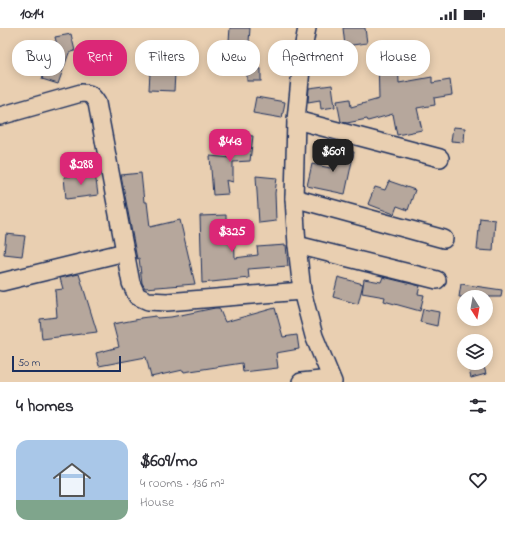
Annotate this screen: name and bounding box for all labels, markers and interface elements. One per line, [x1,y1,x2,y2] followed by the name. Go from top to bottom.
[20,3,43,25] text: 10:14
[12,40,65,76] chip: Buy
[73,40,127,76] chip: Rent
[135,40,199,76] chip: Filters
[207,40,260,76] chip: New
[268,40,358,76] chip: Apartment
[366,40,430,76] chip: House
[206,129,254,163] pin: $443
[218,132,242,151] text: $443
[309,139,357,173] pin: $609
[321,142,345,161] text: $609
[57,152,105,186] pin: $288
[69,155,93,174] text: $288
[208,219,256,253] pin: $325
[218,222,246,241] text: $325
[457,290,493,326] north arrow
[457,290,493,370] map controls
[457,334,493,370] button: layers
[12,354,121,373] scale bar
[18,355,40,371] text: 50 m
[16,394,74,419] text: 4 homes
[467,395,489,417] icon: filters
[140,449,198,474] text: $609/mo
[48,456,96,504] icon: home
[467,469,489,491] icon: heart
[140,474,225,493] text: 4 rooms · 136 m²
[140,493,174,512] text: House

